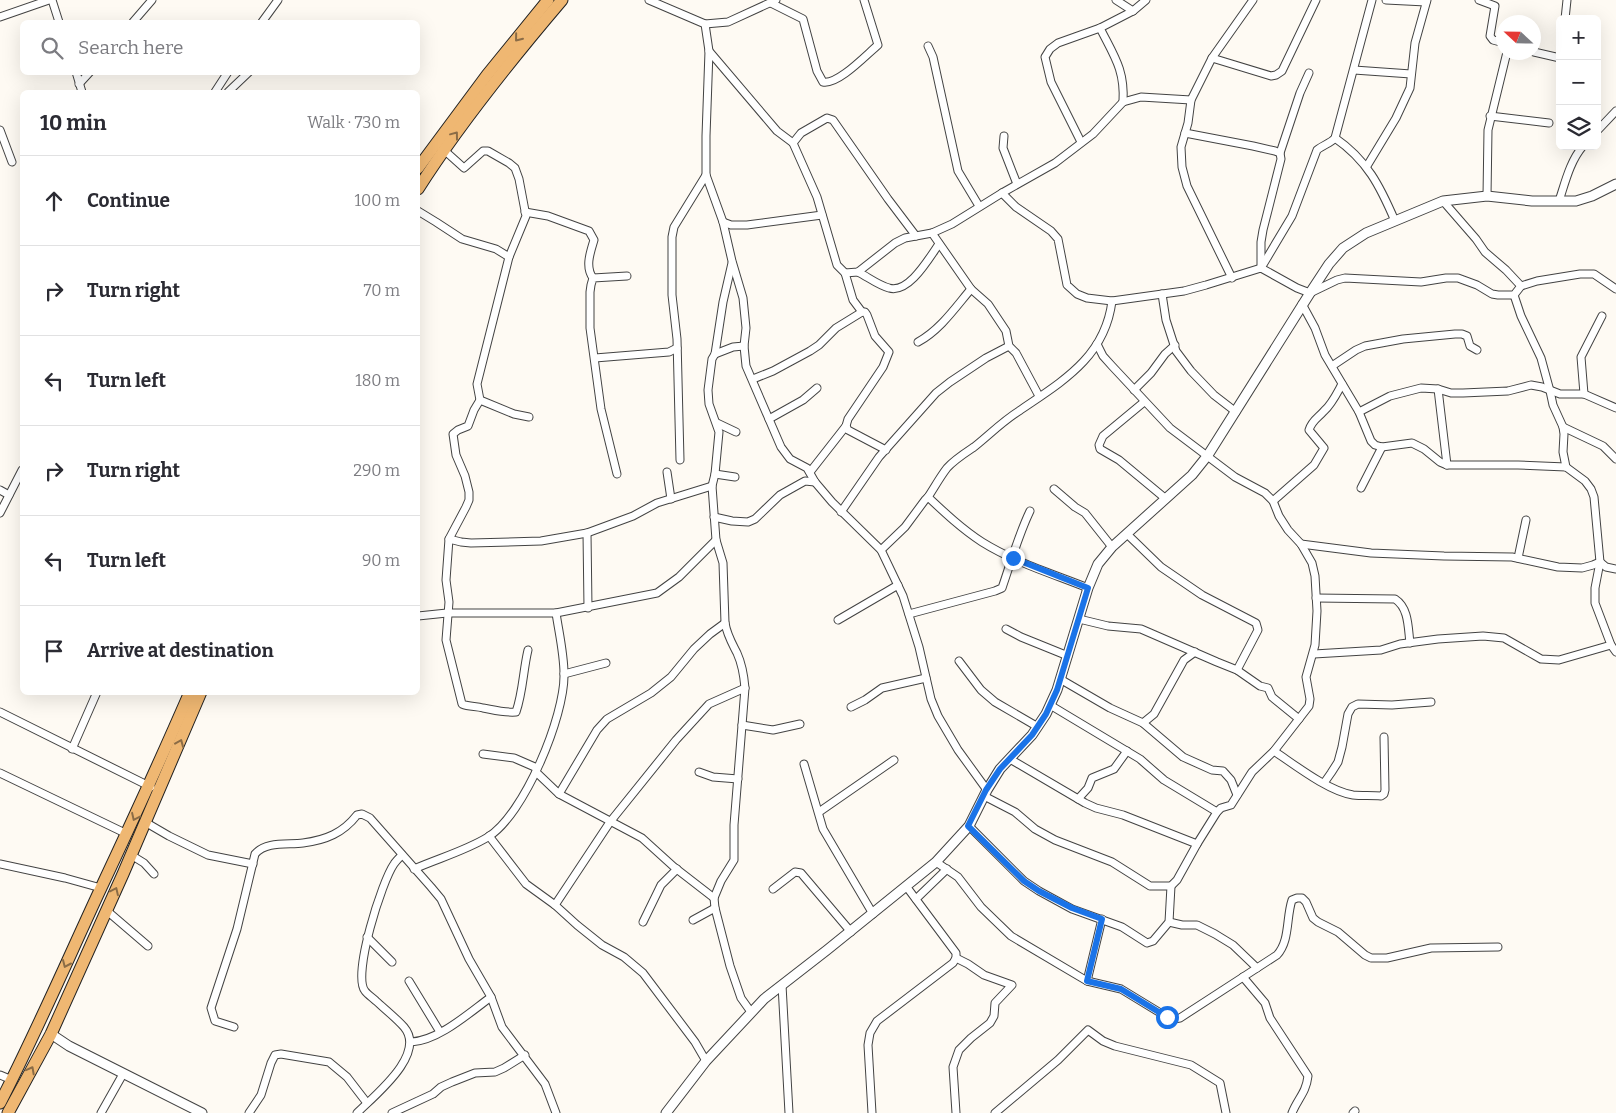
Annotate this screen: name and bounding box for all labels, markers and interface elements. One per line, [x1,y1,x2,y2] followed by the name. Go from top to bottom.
[1496,15,1541,60] north arrow
[1556,15,1601,150] map controls
[1556,15,1601,60] button: +
[20,20,420,75] search box
[515,32,523,41] one-way arrow
[38,34,66,62] icon: search
[78,36,183,59] text: Search here
[1556,60,1601,105] button: −
[1556,105,1601,150] button: layers
[40,110,106,136] text: 10 min
[307,113,400,132] text: Walk · 730 m
[449,131,458,141] one-way arrow
[40,187,68,215] icon: ahead
[87,189,170,212] text: Continue
[355,191,400,210] text: 100 m
[40,277,68,305] icon: right
[87,279,180,302] text: Turn right
[364,281,400,300] text: 70 m
[40,367,68,395] icon: left
[87,369,166,392] text: Turn left
[355,371,400,390] text: 180 m
[40,457,68,485] icon: right
[87,459,180,482] text: Turn right
[353,461,400,480] text: 290 m
[40,547,68,575] icon: left
[1002,547,1025,570] route end
[87,549,166,572] text: Turn left
[362,551,400,570] text: 90 m
[40,637,68,665] icon: arrive
[87,639,274,662] text: Arrive at destination
[175,739,185,747] one-way arrow
[131,812,141,821] one-way arrow
[109,887,119,896] one-way arrow
[62,959,73,968] one-way arrow
[1156,1006,1179,1029] route start
[25,1066,35,1075] one-way arrow

